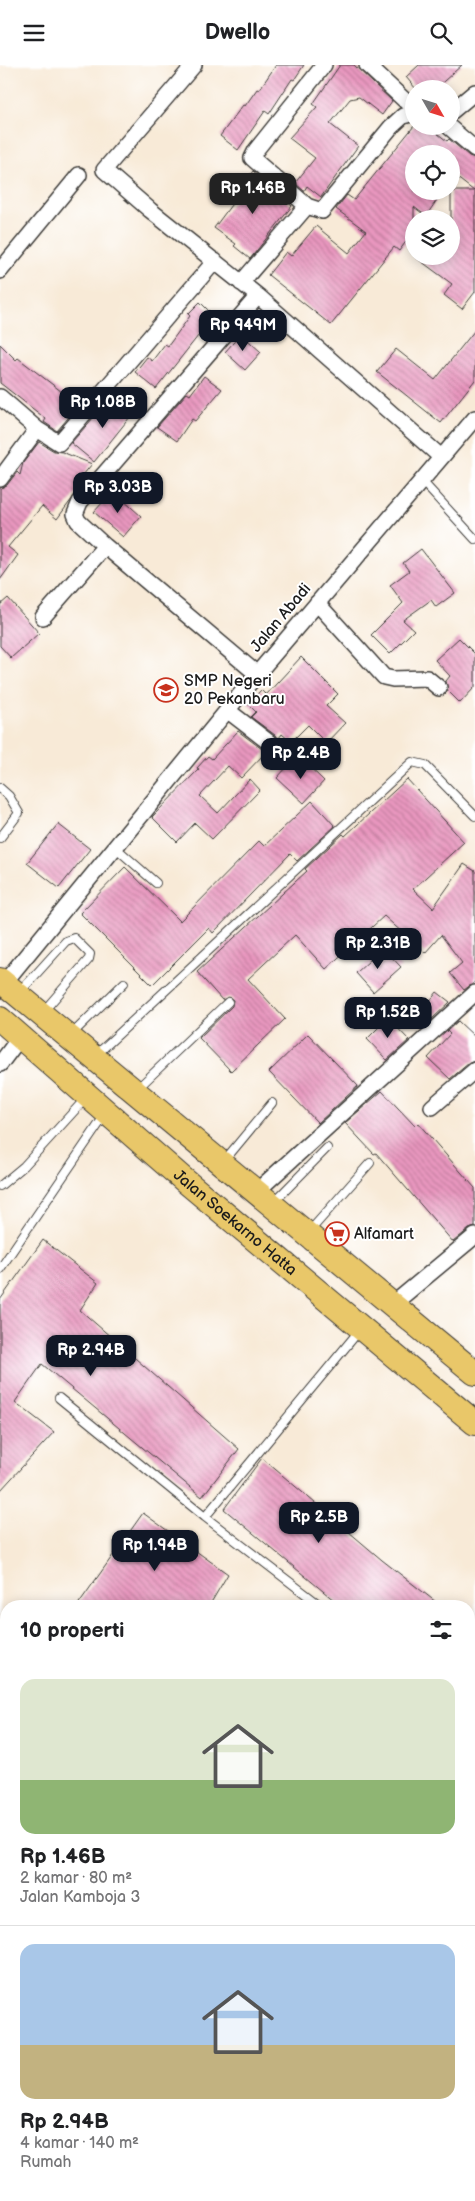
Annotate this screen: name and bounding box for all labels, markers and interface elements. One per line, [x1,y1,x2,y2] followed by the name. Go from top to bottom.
[20,19,48,47] icon: menu
[205,19,270,46] text: Dwello
[427,19,455,47] icon: search
[405,80,460,135] north arrow
[405,80,460,265] map controls
[405,145,460,200] button: locate
[201,173,305,215] pin: Rp 1.46B
[220,179,286,198] text: Rp 1.46B
[405,210,460,265] button: layers
[197,309,289,352] pin: Rp 949M
[210,316,276,335] text: Rp 949M
[51,387,155,429] pin: Rp 1.08B
[70,393,136,412] text: Rp 1.08B
[66,471,170,514] pin: Rp 3.03B
[84,478,152,497] text: Rp 3.03B
[247,580,315,656] street label: Jalan Abadi
[184,672,285,709] place label: SMP Negeri 20 Pekanbaru
[153,677,179,703] school or university icon: SMP Negeri 20 Pekanbaru
[255,737,347,780] pin: Rp 2.4B
[272,744,330,763] text: Rp 2.4B
[326,927,430,970] pin: Rp 2.31B
[346,934,410,953] text: Rp 2.31B
[336,997,440,1039] pin: Rp 1.52B
[356,1003,420,1022] text: Rp 1.52B
[170,1166,301,1280] street label: Jalan Soekarno Hatta
[324,1221,350,1247] supermarket icon: Alfamart
[354,1225,414,1244] place label: Alfamart
[39,1335,143,1377] pin: Rp 2.94B
[57,1341,125,1360] text: Rp 2.94B
[273,1501,365,1544] pin: Rp 2.5B
[290,1508,348,1527] text: Rp 2.5B
[103,1529,207,1572] pin: Rp 1.94B
[123,1536,187,1555] text: Rp 1.94B
[427,1616,455,1644] icon: filters
[20,1618,125,1643] text: 10 properti
[193,1711,283,1801] icon: home
[20,1844,105,1869] text: Rp 1.46B
[20,1869,132,1888] text: 2 kamar · 80 m²
[20,1888,140,1907] text: Jalan Kamboja 3
[193,1977,283,2067] icon: home
[20,2109,109,2134] text: Rp 2.94B
[20,2134,139,2153] text: 4 kamar · 140 m²
[20,2153,71,2172] text: Rumah

